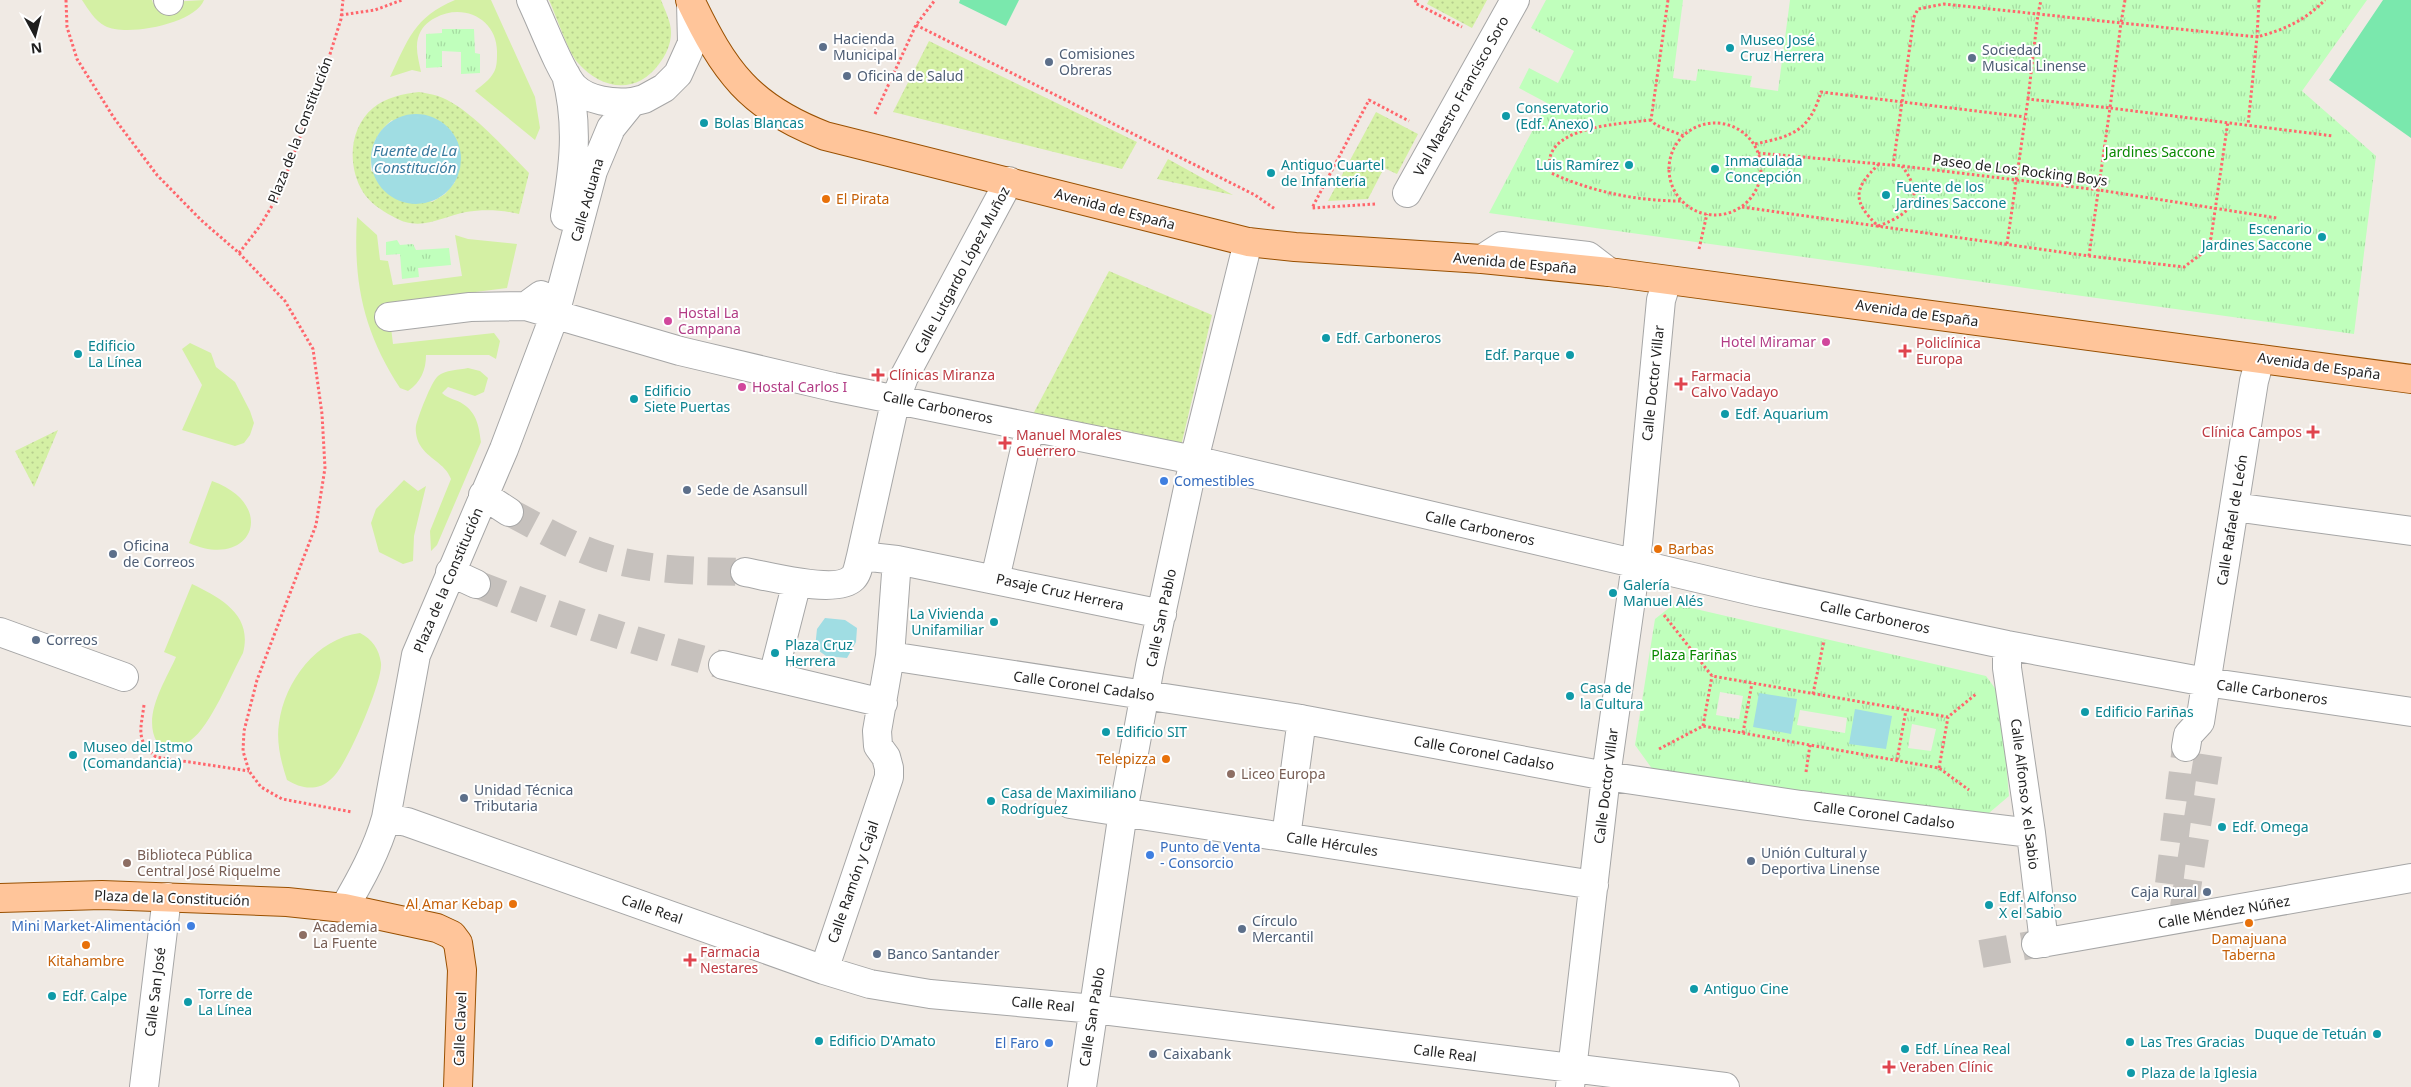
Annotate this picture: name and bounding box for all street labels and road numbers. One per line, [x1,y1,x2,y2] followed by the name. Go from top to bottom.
[1409,12,1513,179] street label: Vial Maestro Francisco Soro
[263,54,336,206] street label: Plaza de la Constitución
[1931,149,2109,190] street label: Paseo de Los Rocking Boys
[566,156,608,244] street label: Calle Aduana
[909,183,1014,357] street label: Calle Lutgardo López Muñoz
[1053,183,1177,234] street label: Avenida de España
[1452,248,1578,277] street label: Avenida de España
[1854,294,1980,331] street label: Avenida de España
[1637,324,1668,442] street label: Calle Doctor Villar
[2256,347,2382,384] street label: Avenida de España
[881,386,995,428] street label: Calle Carboneros
[2212,453,2251,587] street label: Calle Rafael de León
[408,504,487,655] street label: Plaza de la Constitución
[1423,506,1537,549] street label: Calle Carboneros
[1141,567,1180,669] street label: Calle San Pablo
[994,569,1126,614] street label: Pasaje Cruz Herrera
[1818,596,1932,638] street label: Calle Carboneros
[1012,666,1156,705] street label: Calle Coronel Cadalso
[2215,674,2329,709] street label: Calle Carboneros
[2007,717,2044,871] street label: Calle Alfonso X el Sabio
[1589,727,1622,845] street label: Calle Doctor Villar
[1412,731,1556,774] street label: Calle Coronel Cadalso
[1812,796,1956,833] street label: Calle Coronel Cadalso
[823,818,882,946] street label: Calle Ramón y Cajal
[1285,827,1380,860] street label: Calle Hércules
[94,885,250,910] street label: Plaza de la Constitución
[619,889,685,928] street label: Calle Real
[2156,890,2292,932] street label: Calle Méndez Núñez
[140,946,169,1038] street label: Calle San José
[1074,966,1109,1068] street label: Calle San Pablo
[449,991,470,1066] street label: Calle Clavel
[1011,991,1076,1016] street label: Calle Real
[1412,1039,1478,1066] street label: Calle Real

